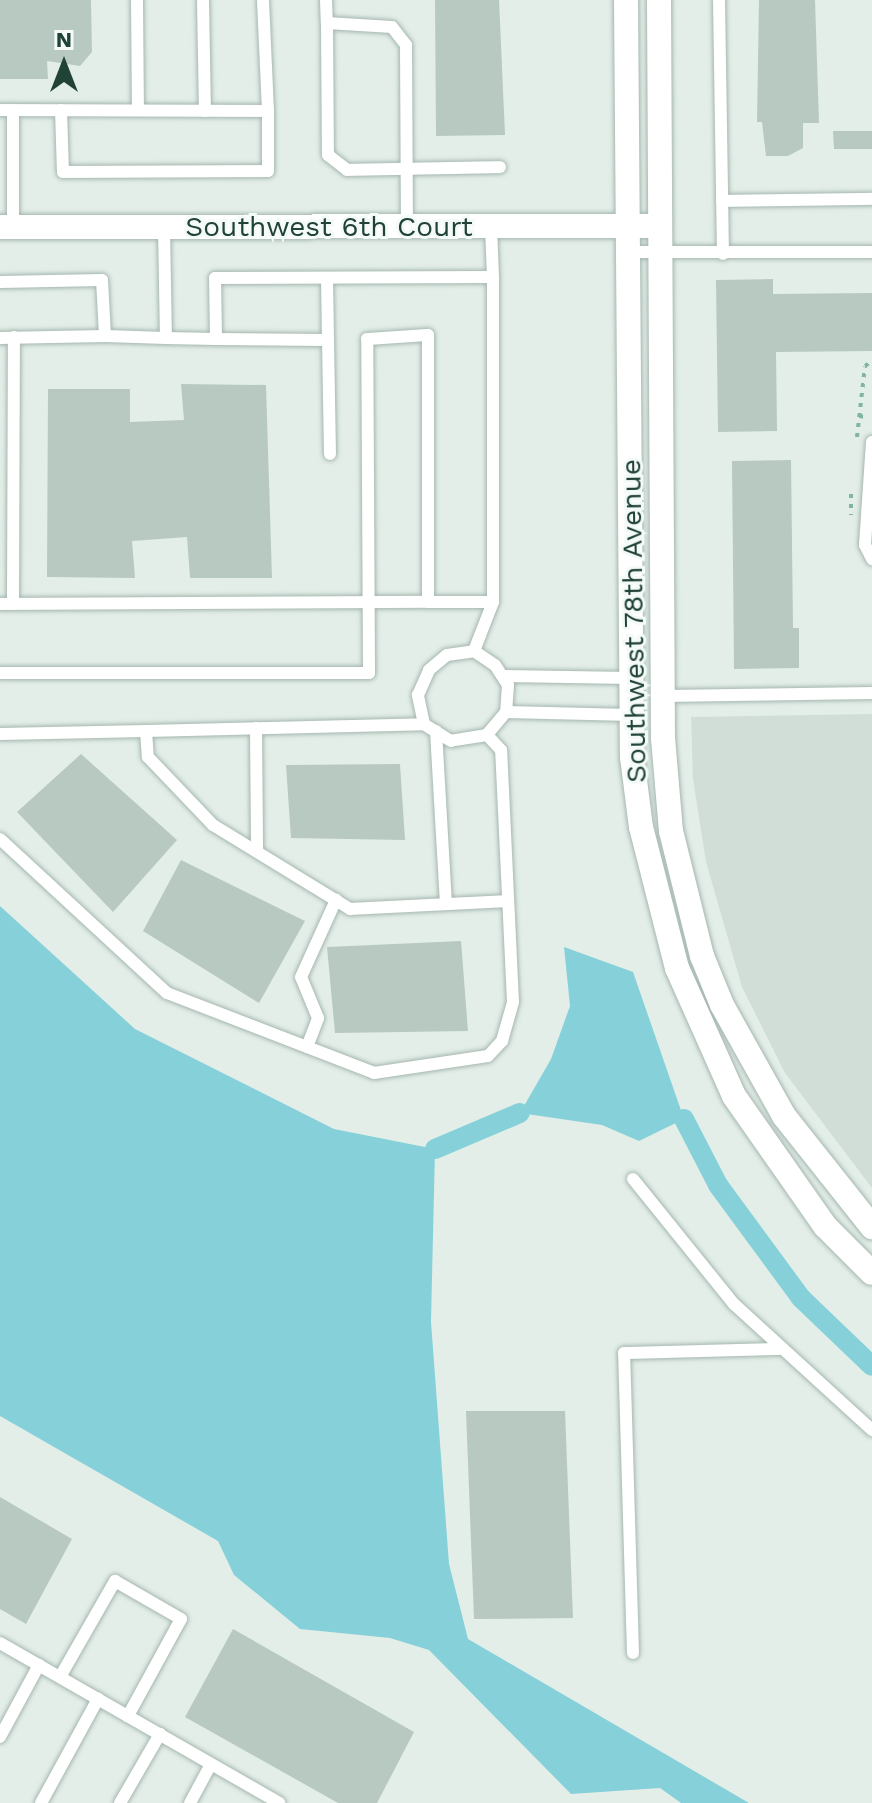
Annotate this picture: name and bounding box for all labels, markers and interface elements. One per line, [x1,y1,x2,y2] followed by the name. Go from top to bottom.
[24,24,104,104] north arrow
[56,27,72,52] text: N
[185,210,473,244] street label: Southwest 6th Court
[614,458,654,784] street label: Southwest 78th Avenue

